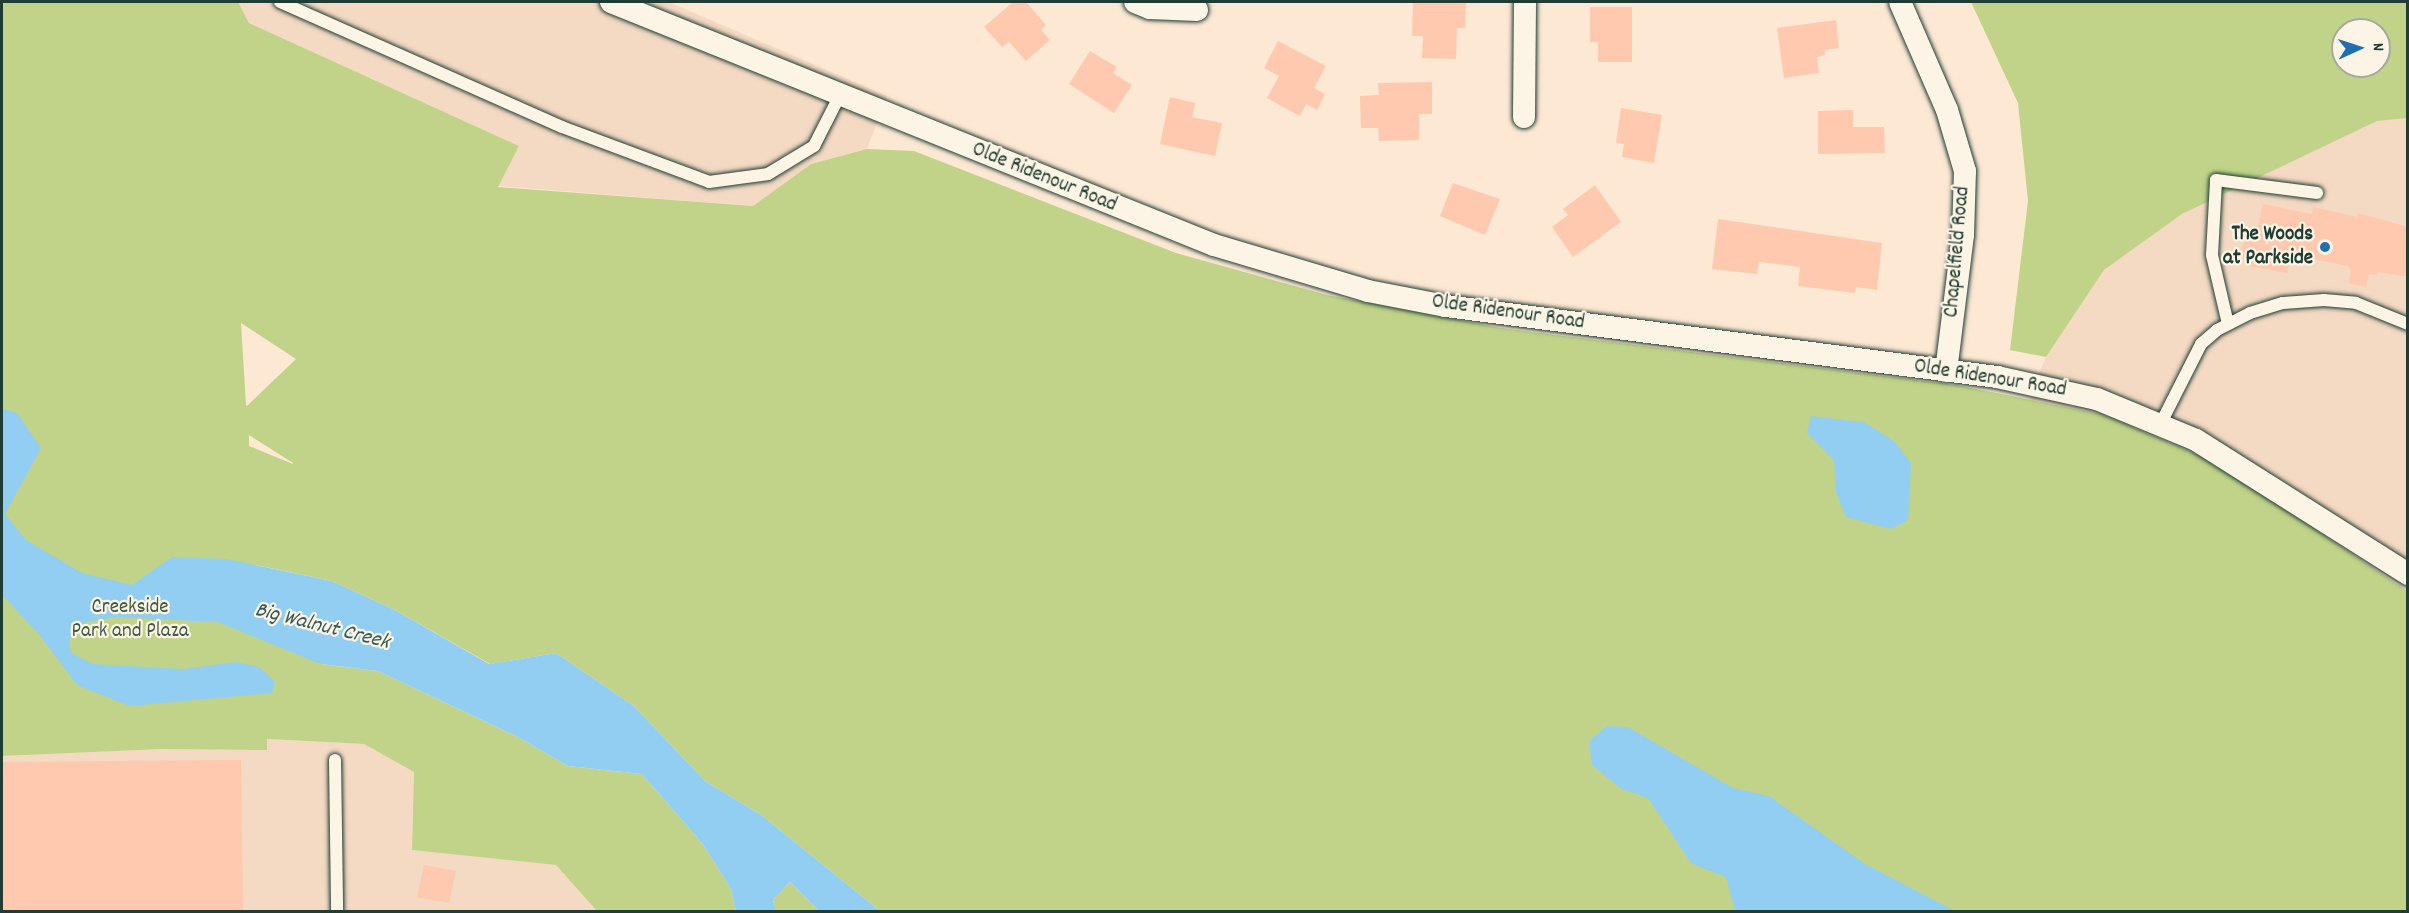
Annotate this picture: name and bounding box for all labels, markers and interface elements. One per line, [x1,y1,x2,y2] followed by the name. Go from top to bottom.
[2331,18,2391,78] north arrow
[2366,43,2389,52] text: N
[968,137,1120,219] street label: Olde Ridenour Road
[1940,185,1976,319] street label: Chapelfield Road
[2223,222,2313,272] place label: The Woods at Parkside
[2318,240,2332,254] marker: The Woods at Parkside
[1430,290,1586,336] street label: Olde Ridenour Road
[1912,355,2068,403] street label: Olde Ridenour Road
[71,595,189,645] park label: Creekside Park and Plaza
[252,598,392,656] water label: Big Walnut Creek

